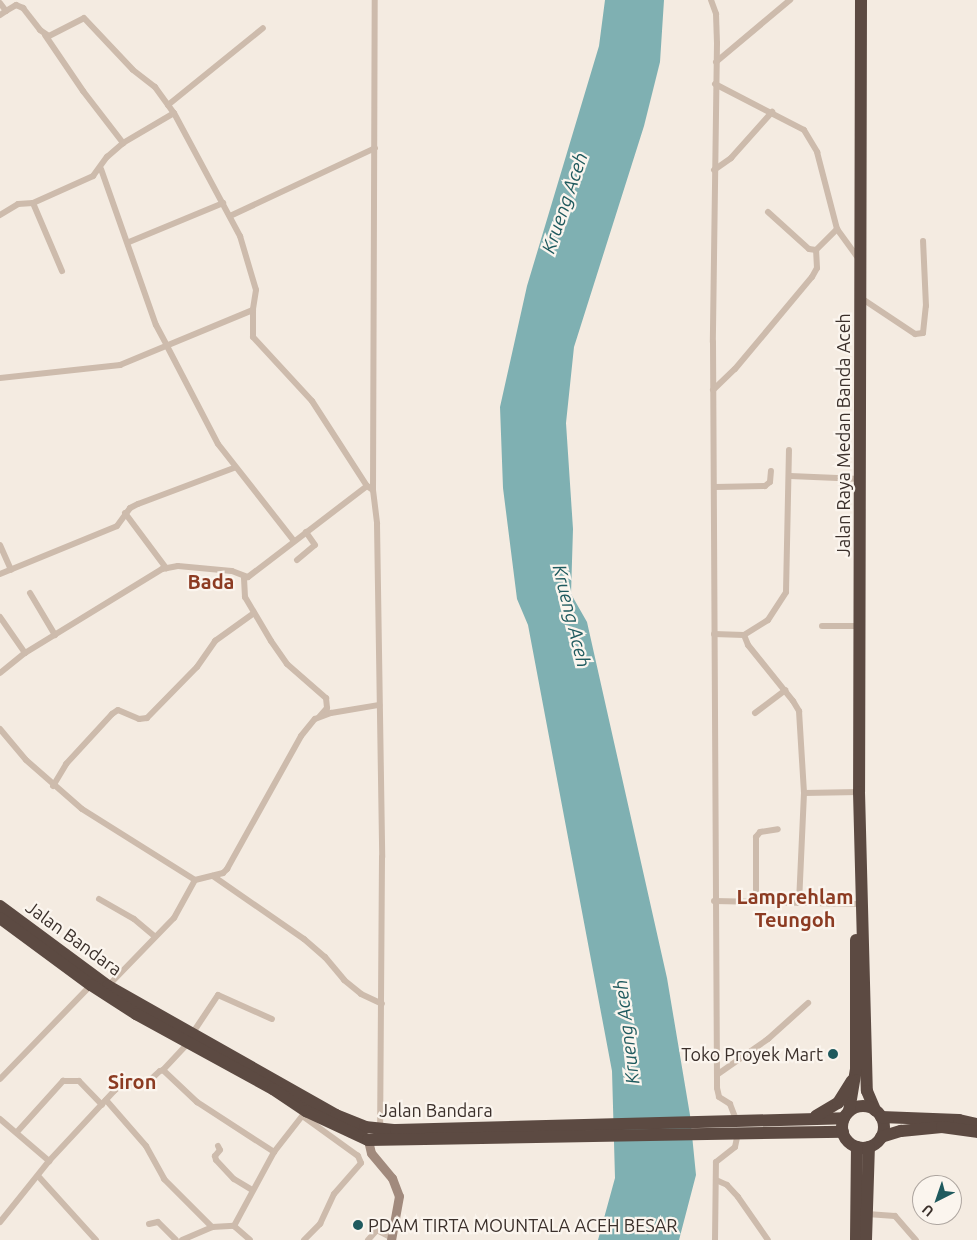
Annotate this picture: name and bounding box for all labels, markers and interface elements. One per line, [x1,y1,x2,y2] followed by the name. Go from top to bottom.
[537,150,593,256] water label: Krueng Aceh
[832,313,854,557] street label: Jalan Raya Medan Banda Aceh
[547,562,595,670] water label: Krueng Aceh
[188,569,234,593] district label: Bada
[737,884,853,931] district label: Lamprehlam Teungoh
[22,896,126,980] street label: Jalan Bandara
[609,978,645,1086] water label: Krueng Aceh
[681,1043,823,1065] place label: Toko Proyek Mart
[827,1048,839,1060] marker: Toko Proyek Mart
[108,1069,156,1093] district label: Siron
[379,1099,493,1121] street label: Jalan Bandara
[912,1175,962,1225] north arrow
[919,1201,937,1220] text: U
[368,1214,678,1236] place label: PDAM TIRTA MOUNTALA ACEH BESAR
[352,1219,364,1231] marker: PDAM TIRTA MOUNTALA ACEH BESAR

